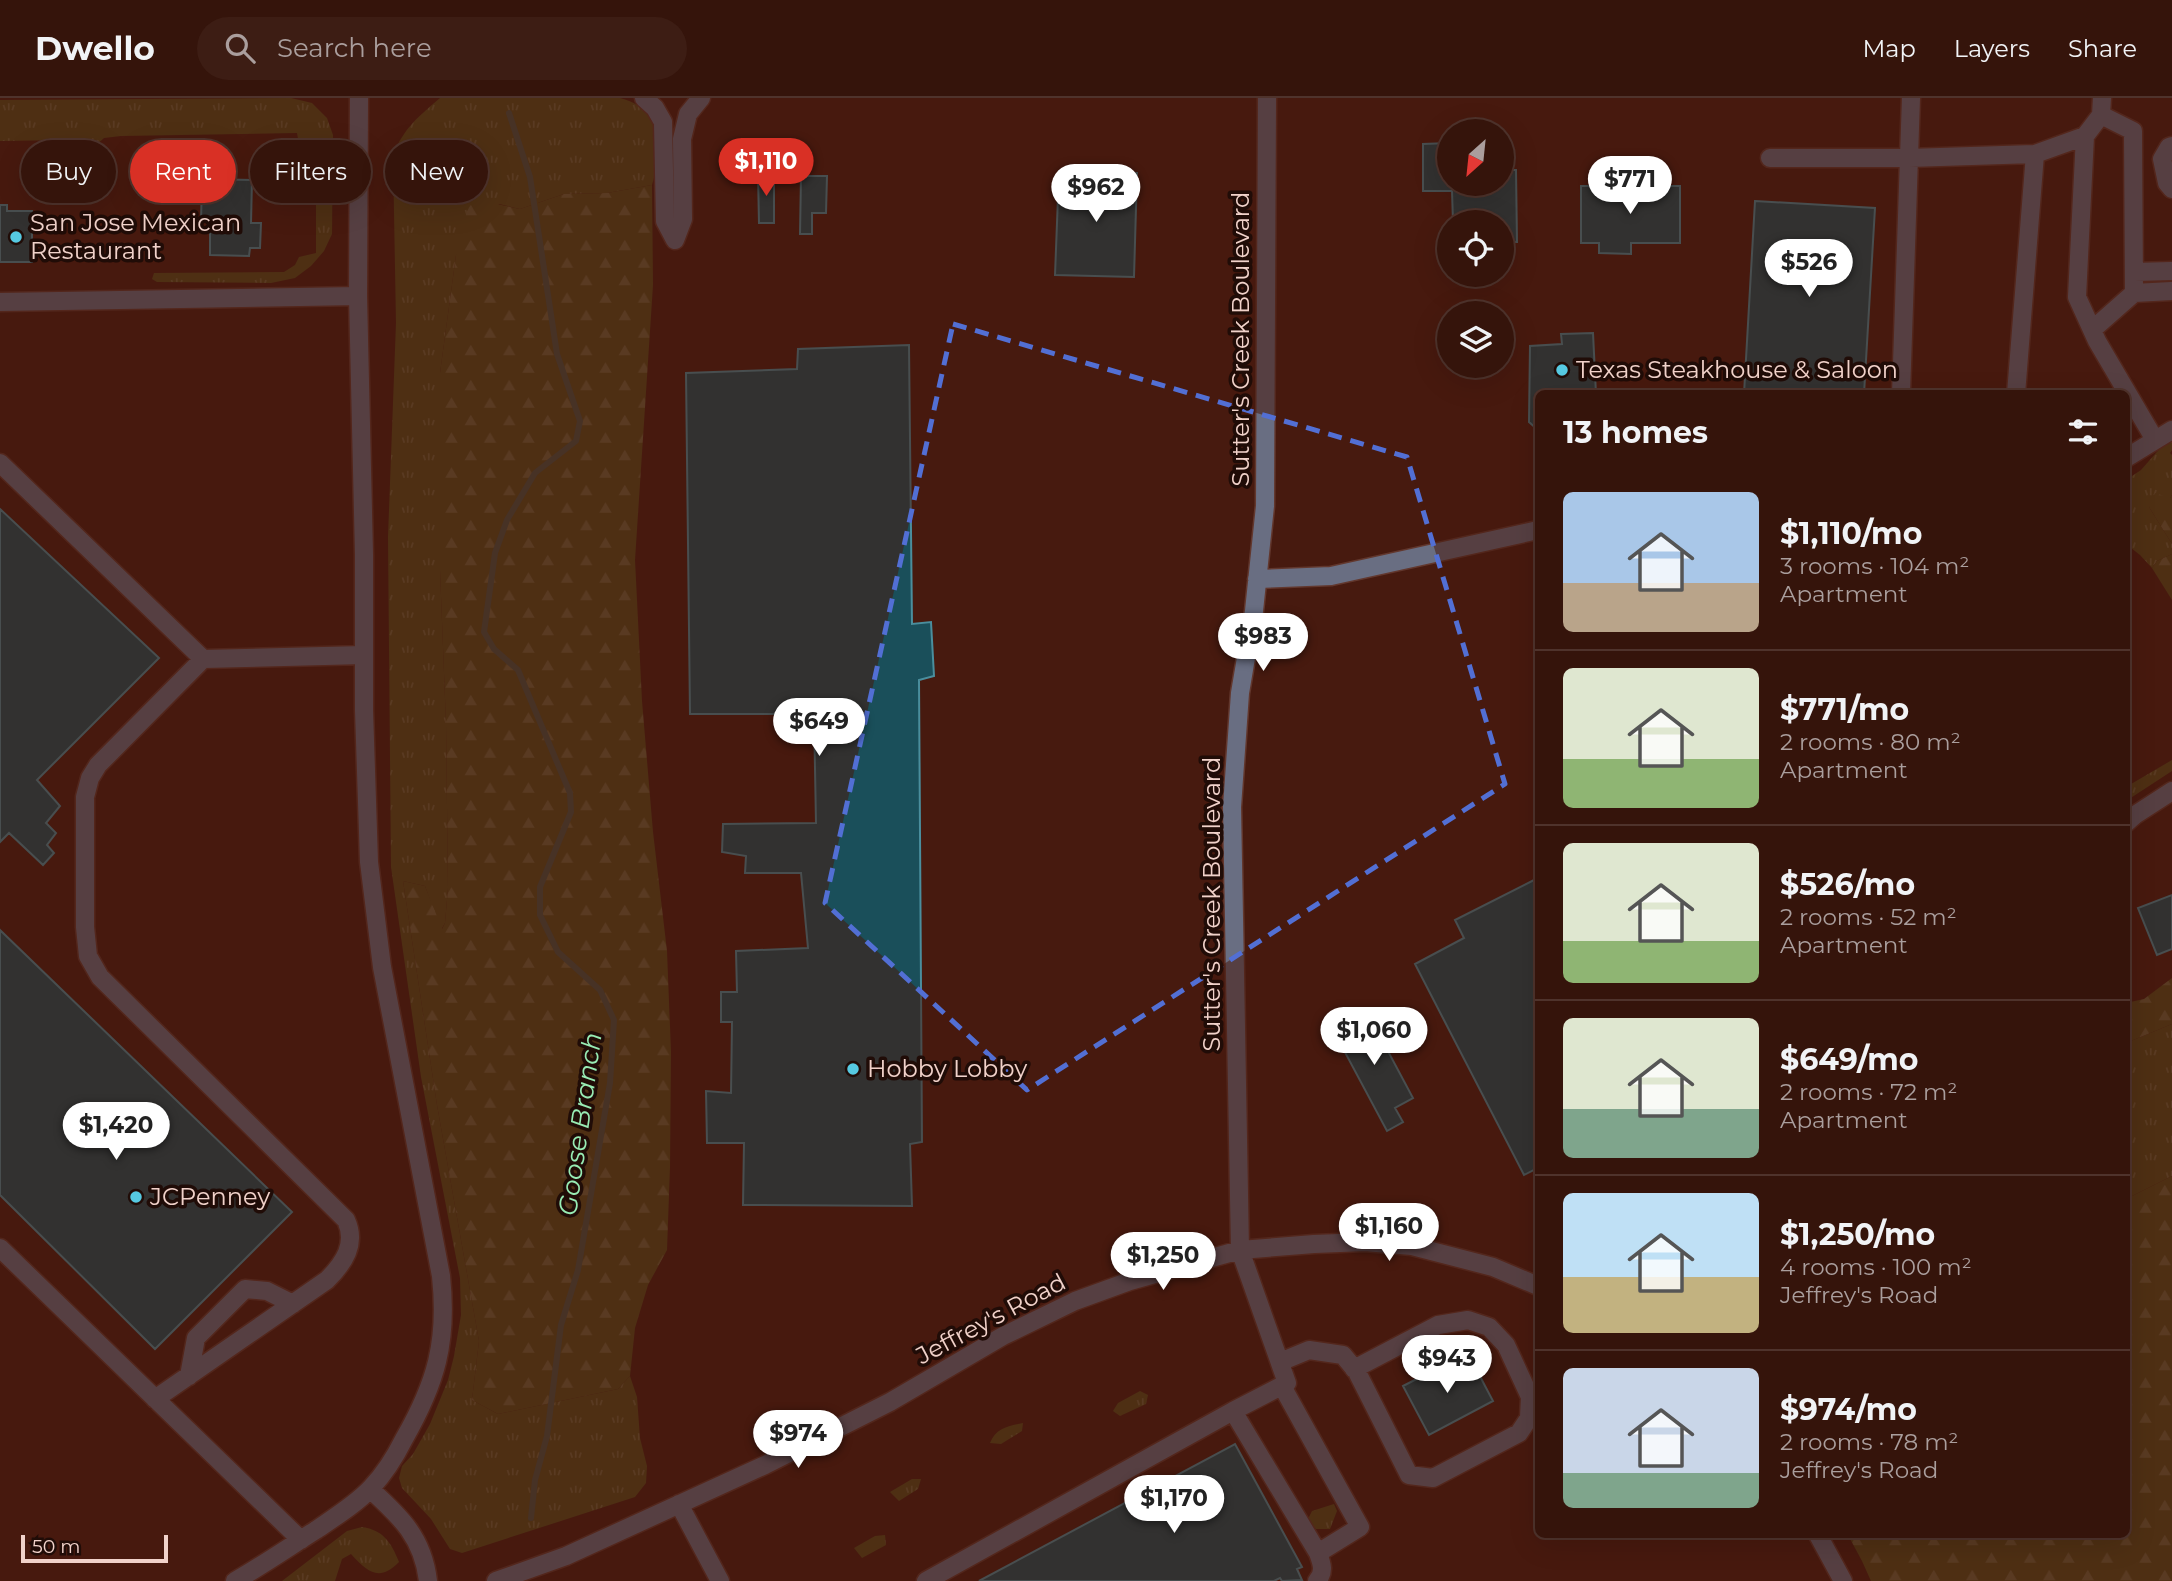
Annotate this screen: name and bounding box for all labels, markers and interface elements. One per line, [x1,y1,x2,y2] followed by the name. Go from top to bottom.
[197,17,687,80] search box
[35,28,155,68] text: Dwello
[221,29,259,67] icon: search
[277,32,432,64] text: Search here
[1862,34,1916,63] text: Map
[1954,34,2030,63] text: Layers
[2068,34,2137,63] text: Share
[1437,119,1514,196] north arrow
[1437,119,1514,378] map controls
[709,139,823,198] pin: $1,110
[21,140,116,203] chip: Buy
[130,140,236,203] chip: Rent
[250,140,371,203] chip: Filters
[385,140,488,203] chip: New
[735,147,797,175] text: $1,110
[1589,156,1671,216] pin: $771
[1055,164,1137,224] pin: $962
[1604,165,1656,193] text: $771
[1067,173,1125,201] text: $962
[1226,192,1255,486] street label: Sutter's Creek Boulevard
[30,208,241,265] place label: San Jose Mexican Restaurant
[1437,210,1514,287] button: locate
[8,229,24,245] marker: San Jose Mexican Restaurant
[1768,240,1850,299] pin: $526
[1781,248,1837,276] text: $526
[1437,301,1514,378] button: layers
[1576,355,1898,384] place label: Texas Steakhouse & Saloon
[1554,362,1570,378] marker: Texas Steakhouse & Saloon
[2064,413,2102,451] icon: filters
[1563,414,1708,451] text: 13 homes
[1780,515,1922,552] text: $1,110/mo
[1619,520,1703,604] icon: home
[1780,552,1969,580] text: 3 rooms · 104 m²
[1780,580,1908,608] text: Apartment
[1222,614,1304,673] pin: $983
[1234,622,1292,650] text: $983
[1780,691,1909,728] text: $771/mo
[1619,696,1703,780] icon: home
[778,698,860,758] pin: $649
[789,707,849,735] text: $649
[1780,728,1961,756] text: 2 rooms · 80 m²
[1780,756,1908,784] text: Apartment
[1197,757,1226,1051] street label: Sutter's Creek Boulevard
[1780,866,1915,903] text: $526/mo
[1619,871,1703,955] icon: home
[1780,903,1957,931] text: 2 rooms · 52 m²
[1780,931,1908,959] text: Apartment
[1317,1007,1431,1067] pin: $1,060
[1336,1016,1412,1044] text: $1,060
[551,1030,609,1218] water label: Goose Branch
[1780,1041,1918,1078] text: $649/mo
[1619,1046,1703,1130] icon: home
[867,1054,1027,1083] place label: Hobby Lobby
[845,1061,861,1077] marker: Hobby Lobby
[1780,1078,1957,1106] text: 2 rooms · 72 m²
[59,1102,173,1162] pin: $1,420
[1780,1106,1908,1134] text: Apartment
[79,1111,153,1139] text: $1,420
[149,1182,270,1211] place label: JCPenney
[128,1189,144,1205] marker: JCPenney
[1332,1204,1446,1263] pin: $1,160
[1355,1212,1423,1240] text: $1,160
[1780,1216,1935,1253] text: $1,250/mo
[1619,1221,1703,1305] icon: home
[1106,1232,1220,1292] pin: $1,250
[1127,1241,1199,1269] text: $1,250
[1780,1253,1972,1281] text: 4 rooms · 100 m²
[910,1267,1070,1371] street label: Jeffrey's Road
[1780,1281,1938,1309] text: Jeffrey's Road
[1406,1336,1488,1395] pin: $943
[1418,1344,1476,1372] text: $943
[1780,1391,1917,1428] text: $974/mo
[1619,1396,1703,1480] icon: home
[757,1410,839,1470] pin: $974
[769,1419,827,1447] text: $974
[1780,1428,1958,1456] text: 2 rooms · 78 m²
[1780,1456,1938,1484] text: Jeffrey's Road
[1117,1476,1231,1535] pin: $1,170
[1140,1484,1208,1512] text: $1,170
[21,1532,168,1564] scale bar
[32,1535,80,1558] text: 50 m

